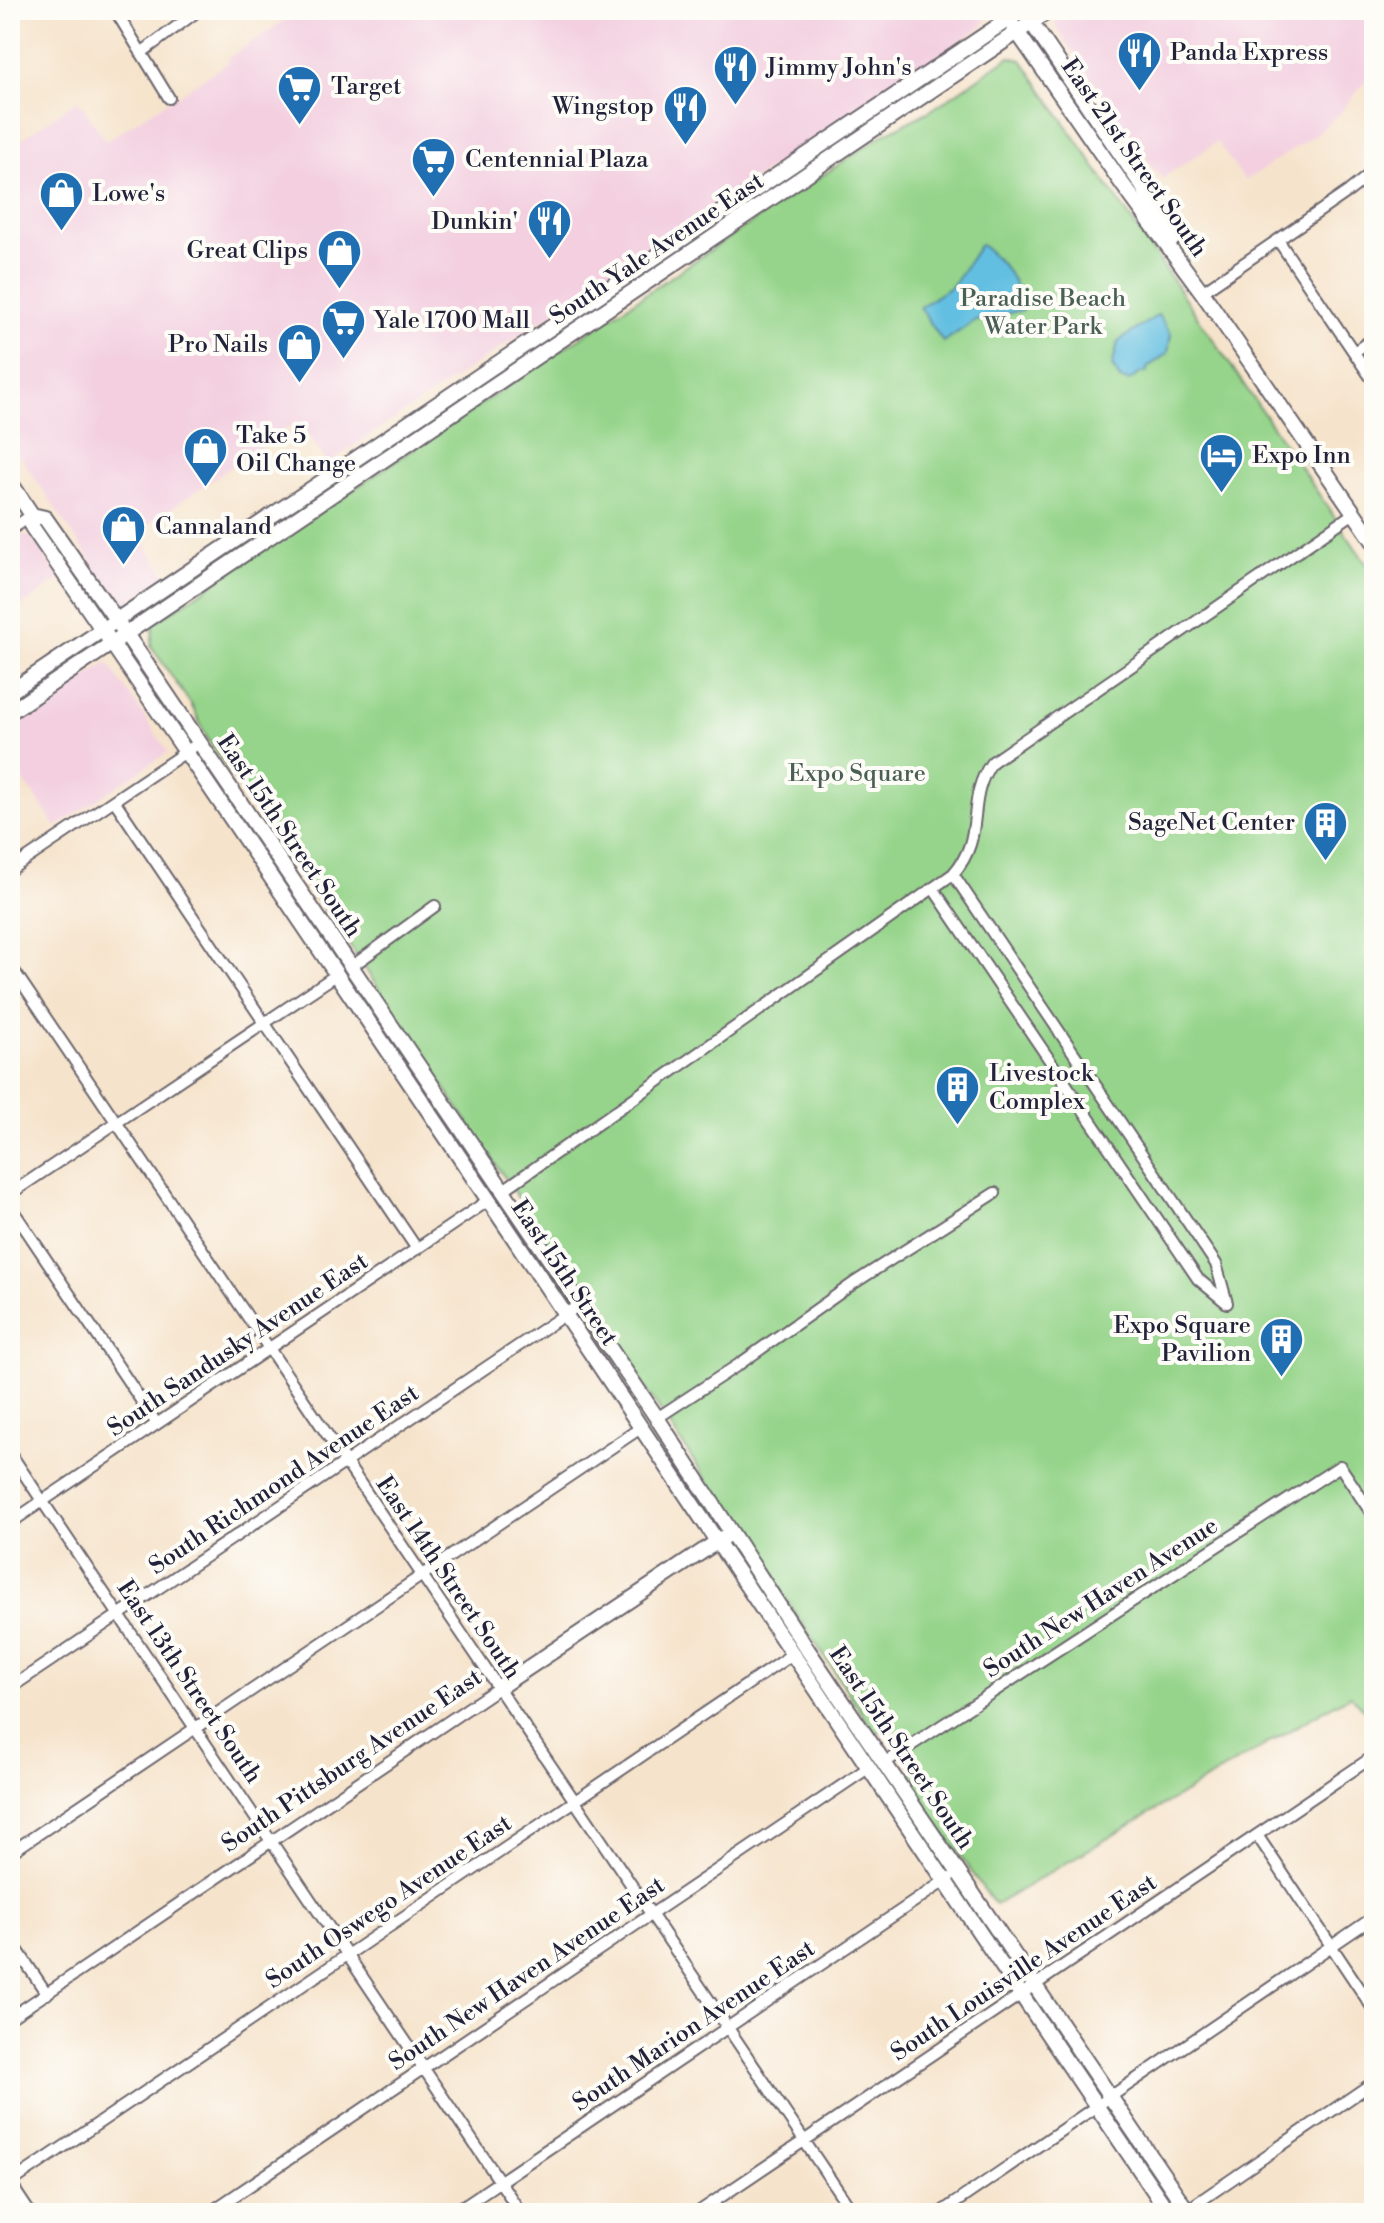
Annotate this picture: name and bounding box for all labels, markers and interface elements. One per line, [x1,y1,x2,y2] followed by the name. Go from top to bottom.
[1115,29,1163,92] restaurant icon: Panda Express
[1170,38,1328,68] place label: Panda Express
[711,44,759,107] restaurant icon: Jimmy John's
[765,53,912,83] place label: Jimmy John's
[1054,53,1214,263] street label: East 21st Street South
[276,63,324,126] supermarket icon: Target
[331,72,402,102] place label: Target
[661,83,709,146] restaurant icon: Wingstop
[551,92,654,122] place label: Wingstop
[410,136,458,199] supermarket icon: Centennial Plaza
[465,145,649,175] place label: Centennial Plaza
[544,166,770,332] street label: South Yale Avenue East
[37,170,85,233] shop icon: Lowe's
[92,179,165,209] place label: Lowe's
[525,198,573,261] restaurant icon: Dunkin'
[431,207,518,237] place label: Dunkin'
[315,227,363,290] shop icon: Great Clips
[187,236,308,266] place label: Great Clips
[960,284,1126,342] park label: Paradise Beach Water Park
[319,297,367,360] supermarket icon: Yale 1700 Mall
[372,306,530,336] place label: Yale 1700 Mall
[275,321,323,384] shop icon: Pro Nails
[168,330,268,360] place label: Pro Nails
[236,421,356,479] place label: Take 5 Oil Change
[181,426,229,489] shop icon: Take 5 Oil Change
[1197,432,1245,495] hotel icon: Expo Inn
[1252,441,1351,471] place label: Expo Inn
[100,503,148,566] shop icon: Cannaland
[155,512,272,542] place label: Cannaland
[210,729,368,943] street label: East 15th Street South
[788,759,926,789] park label: Expo Square
[1302,799,1350,862] building icon: SageNet Center
[1128,808,1295,838] place label: SageNet Center
[989,1059,1095,1117] place label: Livestock Complex
[934,1064,982,1127] building icon: Livestock Complex
[504,1194,624,1352] street label: East 15th Street
[102,1246,374,1444] street label: South Sandusky Avenue East
[1113,1311,1251,1369] place label: Expo Square Pavilion
[1258,1316,1306,1379] building icon: Expo Square Pavilion
[143,1378,425,1582] street label: South Richmond Avenue East
[369,1471,527,1685] street label: East 14th Street South
[978,1511,1224,1685] street label: South New Haven Avenue
[110,1575,268,1789] street label: East 13th Street South
[822,1641,980,1855] street label: East 15th Street South
[216,1662,488,1859] street label: South Pittsburg Avenue East
[260,1808,518,1996] street label: South Oswego Avenue East
[885,1867,1163,2068] street label: South Louisville Avenue East
[383,1870,671,2078] street label: South New Haven Avenue East
[567,1933,821,2118] street label: South Marion Avenue East

